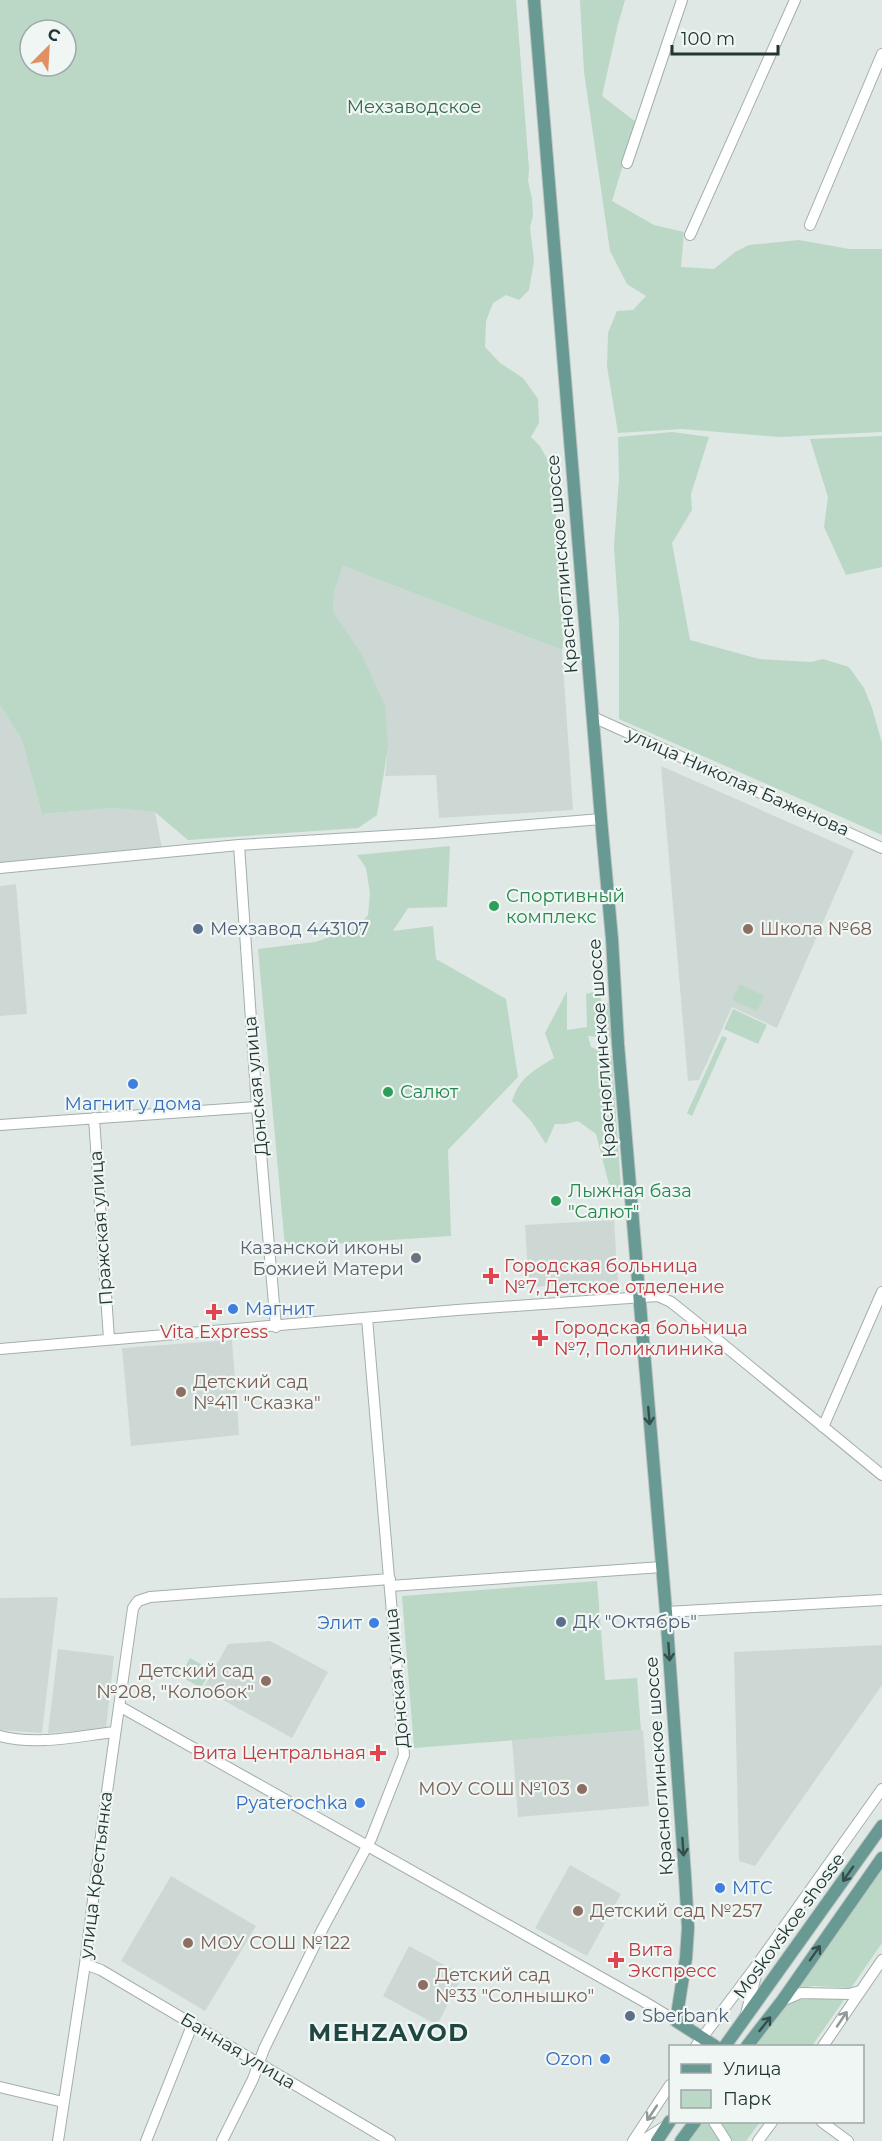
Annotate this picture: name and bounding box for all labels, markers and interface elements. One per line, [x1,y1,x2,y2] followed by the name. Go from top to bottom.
[18,18,78,78] north arrow
[672,18,778,56] scale bar
[45,24,63,46] text: С
[681,28,735,50] text: 100 m
[347,96,481,118] park label: Мехзаводское
[541,454,583,674] street label: Красноглинское шоссе
[622,722,853,841] street label: улица Николая Баженова
[506,885,625,928] place label: Спортивный комплекс
[487,899,501,913] marker: Спортивный комплекс
[210,918,369,940] place label: Мехзавод 443107
[760,918,872,940] place label: Школа №68
[191,922,205,936] marker: Мехзавод 443107
[741,922,755,936] marker: Школа №68
[583,938,621,1158] street label: Красноглинское шоссе
[239,1015,273,1157] street label: Донская улица
[126,1077,140,1091] marker: Магнит у дома
[400,1081,459,1103] place label: Салют
[381,1085,395,1099] marker: Салют
[65,1093,201,1115] place label: Магнит у дома
[85,1150,117,1306] street label: Пражская улица
[568,1180,692,1223] place label: Лыжная база "Салют"
[549,1194,563,1208] marker: Лыжная база "Салют"
[240,1237,404,1280] place label: Казанской иконы Божией Матери
[409,1251,423,1265] marker: Казанской иконы Божией Матери
[504,1255,725,1298] place label: Городская больница №7, Детское отделение
[482,1267,500,1285] marker: Городская больница №7, Детское отделение
[245,1298,315,1320] place label: Магнит
[226,1302,240,1316] marker: Магнит
[207,1305,221,1319] marker: Vita Express
[554,1317,748,1360] place label: Городская больница №7, Поликлиника
[160,1321,268,1343] place label: Vita Express
[531,1329,549,1347] marker: Городская больница №7, Поликлиника
[193,1371,321,1414] place label: Детский сад №411 "Сказка"
[174,1385,188,1399] marker: Детский сад №411 "Сказка"
[644,1406,655,1426] one-way arrow
[380,1607,414,1749] street label: Донская улица
[573,1611,697,1633] place label: ДК "Октябрь"
[317,1612,362,1634] place label: Элит
[554,1615,568,1629] marker: ДК "Октябрь"
[367,1616,381,1630] marker: Элит
[664,1642,675,1662] one-way arrow
[640,1656,678,1876] street label: Красноглинское шоссе
[96,1660,254,1703] place label: Детский сад №208, "Колобок"
[259,1674,273,1688] marker: Детский сад №208, "Колобок"
[192,1742,366,1764] place label: Вита Центральная
[371,1746,385,1760] marker: Вита Центральная
[418,1778,570,1800] place label: МОУ СОШ №103
[575,1782,589,1796] marker: МОУ СОШ №103
[75,1790,117,1961] street label: улица Крестьянка
[236,1792,348,1814] place label: Pyaterochka
[353,1796,367,1810] marker: Pyaterochka
[678,1836,689,1856] one-way arrow
[729,1849,849,2003] street label: Moskovskoe shosse
[842,1865,854,1881] one-way arrow
[732,1877,773,1899] place label: МТС
[713,1881,727,1895] marker: МТС
[590,1900,763,1922] place label: Детский сад №257
[571,1904,585,1918] marker: Детский сад №257
[200,1932,350,1954] place label: МОУ СОШ №122
[181,1936,195,1950] marker: МОУ СОШ №122
[628,1939,717,1982] place label: Вита Экспресс
[809,1945,821,1961] one-way arrow
[609,1953,623,1967] marker: Вита Экспресс
[435,1964,594,2007] place label: Детский сад №33 "Солнышко"
[416,1978,430,1992] marker: Детский сад №33 "Солнышко"
[642,2005,729,2027] place label: Sberbank
[177,2008,299,2094] street label: Банная улица
[623,2009,637,2023] marker: Sberbank
[836,2011,848,2027] one-way arrow
[758,2016,771,2032] one-way arrow
[308,2018,470,2047] district label: MEHZAVOD
[669,2045,864,2123] legend
[545,2048,593,2070] place label: Ozon
[598,2052,612,2066] marker: Ozon
[723,2058,781,2080] text: Улица
[723,2088,772,2110] text: Парк
[646,2104,658,2121] one-way arrow

